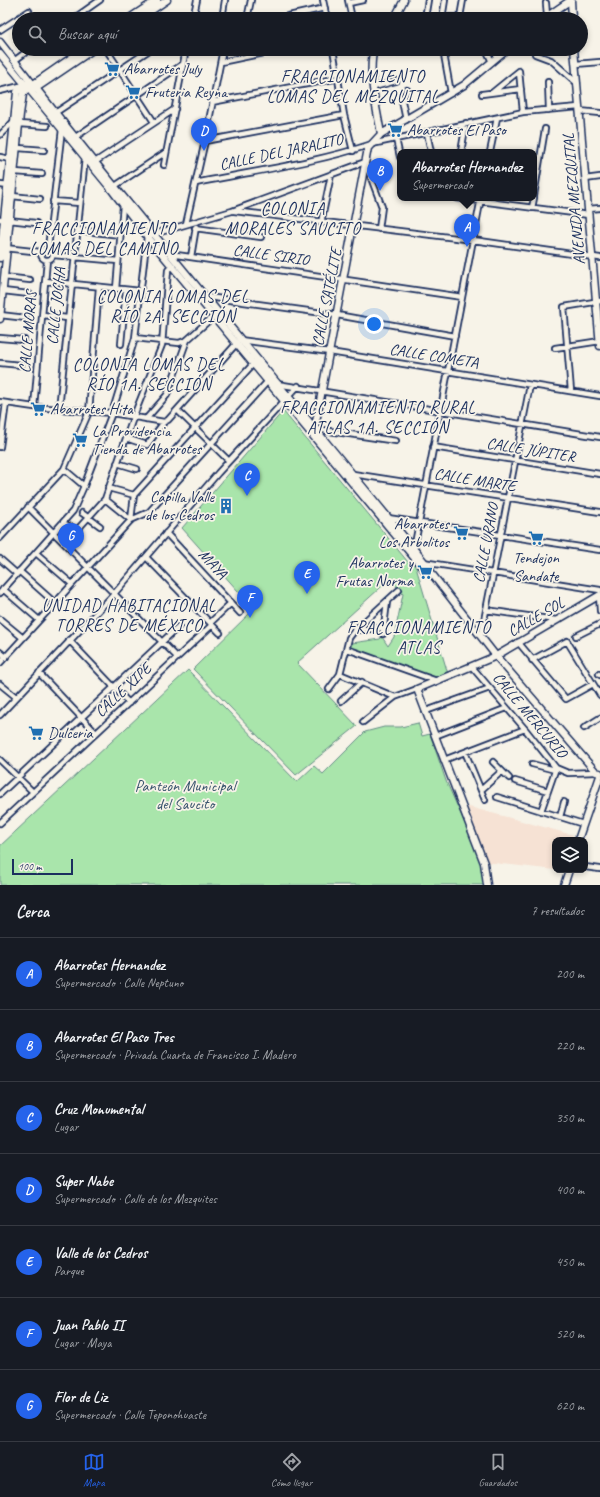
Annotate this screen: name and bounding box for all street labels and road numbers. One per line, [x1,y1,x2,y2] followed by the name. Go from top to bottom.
[218,129,346,175] street label: CALLE DEL JARALITO
[558,132,590,266] street label: AVENIDA MEZQUITAL
[232,240,312,271] street label: CALLE SIRIO
[308,244,347,348] street label: CALLE SATÉLITE
[42,266,70,345] street label: CALLE JOCHA
[14,288,42,374] street label: CALLE MORAS
[388,339,481,373] street label: CALLE COMETA
[485,433,578,467] street label: CALLE JÚPITER
[433,464,520,497] street label: CALLE MARTE
[469,500,504,584] street label: CALLE URANO
[194,545,232,584] street label: MAYA
[504,593,568,641] street label: CALLE SOL
[90,657,157,721] street label: CALLE XIPE
[488,668,573,764] street label: CALLE MERCURIO

